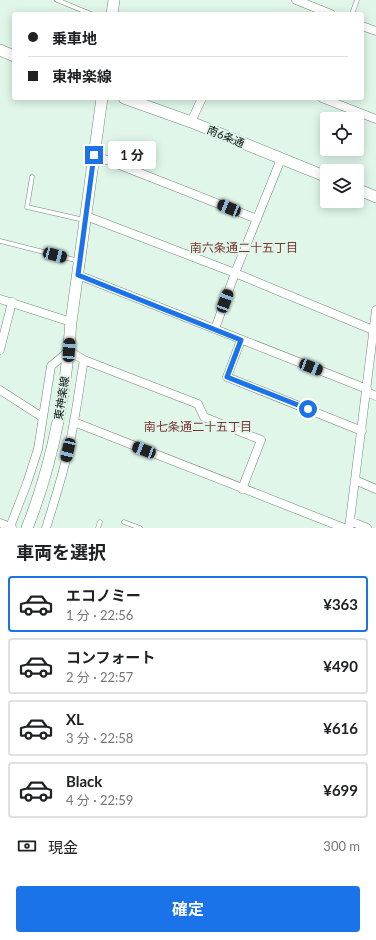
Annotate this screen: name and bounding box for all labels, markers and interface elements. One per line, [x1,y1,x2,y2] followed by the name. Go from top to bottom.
[52,29,97,47] text: 乗車地
[52,67,112,85] text: 東神楽線
[320,112,364,208] map controls
[320,112,364,156] button: locate
[205,123,247,149] street label: 南6条通
[108,141,156,169] callout: 1 分
[85,146,103,164] route end
[120,147,144,163] text: 1 分
[320,164,364,208] button: layers
[216,198,242,218] car
[190,240,298,255] district label: 南六条通二十五丁目
[42,246,68,264] car
[215,288,235,314] car
[62,338,76,362] car
[298,357,324,377] car
[51,375,71,421] street label: 東神楽線
[299,400,317,418] route start
[144,419,252,434] district label: 南七条通二十五丁目
[59,437,77,463] car
[131,440,157,460] car
[16,541,106,563] text: 車両を選択
[18,586,54,622] icon: car
[66,586,141,604] text: エコノミー
[323,595,358,613] text: ¥363
[66,607,133,623] text: 1 分 · 22:56
[18,648,54,684] icon: car
[66,648,156,666] text: コンフォート
[323,657,358,675] text: ¥490
[66,669,133,685] text: 2 分 · 22:57
[18,710,54,746] icon: car
[66,710,84,728] text: XL
[323,719,358,737] text: ¥616
[66,730,133,746] text: 3 分 · 22:58
[18,772,54,808] icon: car
[66,772,102,790] text: Black
[323,781,358,799] text: ¥699
[66,792,133,808] text: 4 分 · 22:59
[16,835,38,857] icon: cash
[48,838,78,856] text: 現金
[323,838,360,854] text: 300 m
[16,886,360,932] button: 確定

